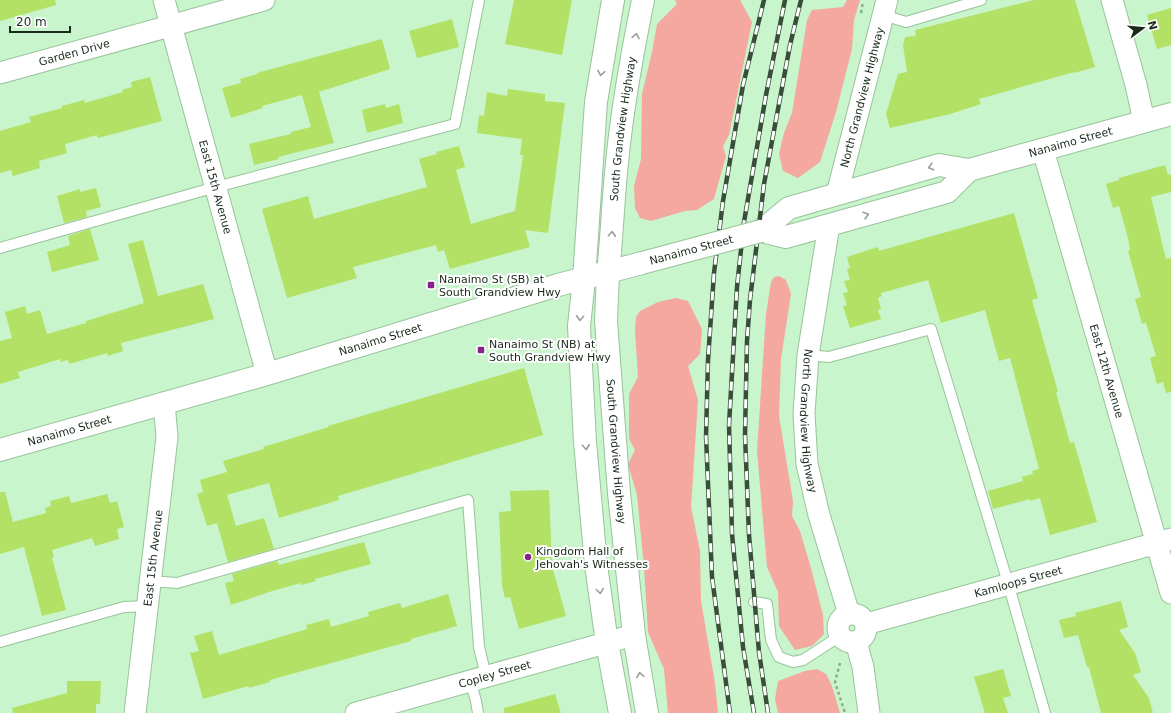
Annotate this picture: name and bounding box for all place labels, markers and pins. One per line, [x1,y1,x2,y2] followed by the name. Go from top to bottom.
[439,273,561,299] place label: Nanaimo St (SB) at South Grandview Hwy
[426,280,436,290] marker: Nanaimo St (SB) at South Grandview Hwy
[489,338,611,364] place label: Nanaimo St (NB) at South Grandview Hwy
[476,345,486,355] marker: Nanaimo St (NB) at South Grandview Hwy
[535,545,648,571] place label: Kingdom Hall of Jehovah's Witnesses
[523,552,533,562] marker: Kingdom Hall of Jehovah's Witnesses

